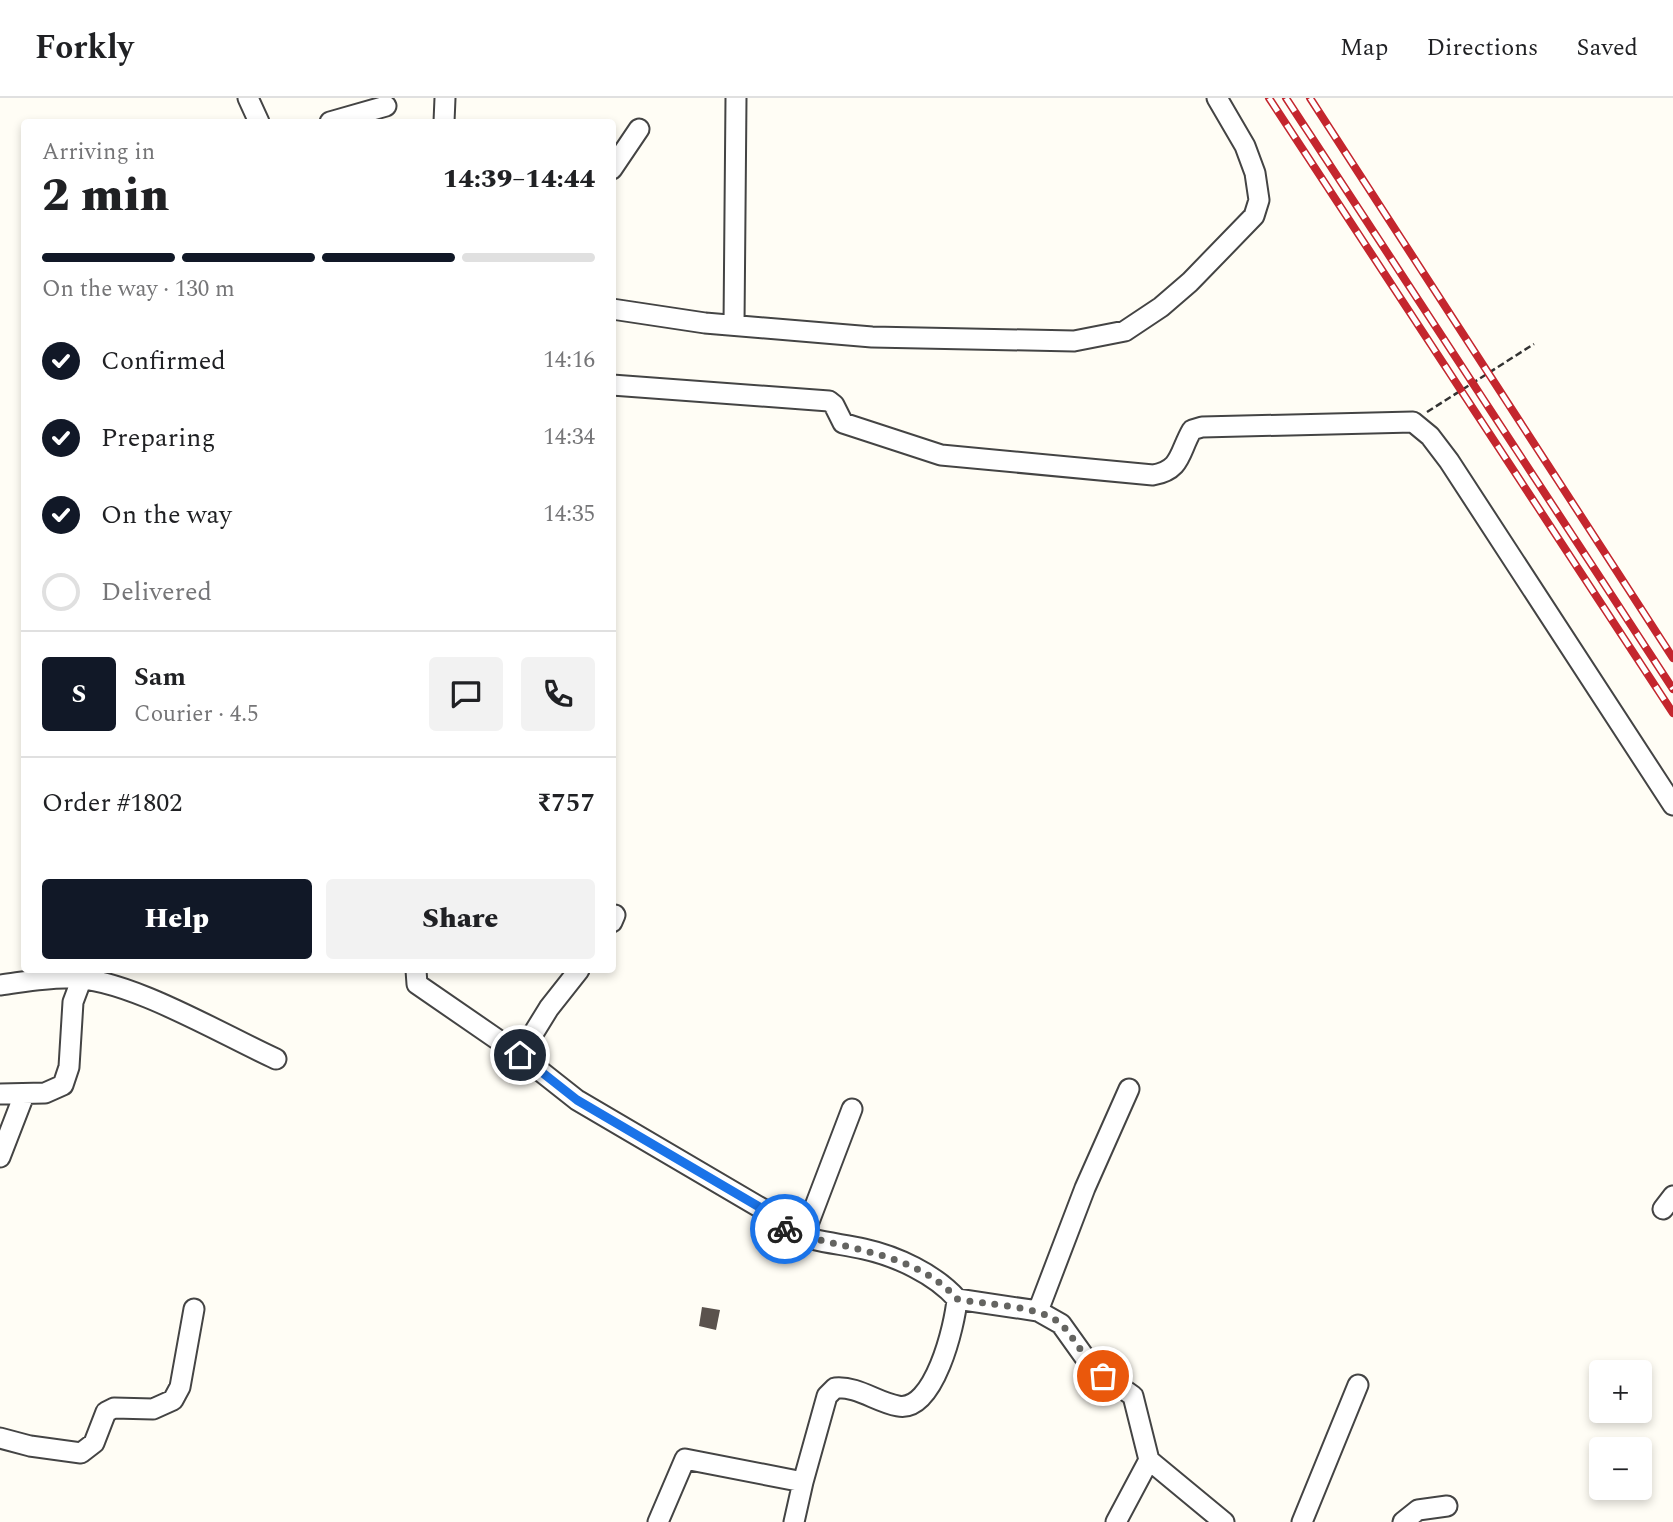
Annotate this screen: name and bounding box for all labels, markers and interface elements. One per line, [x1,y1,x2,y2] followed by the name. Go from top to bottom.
[35,23,134,73] text: Forkly
[1340,30,1388,66] text: Map
[1426,30,1538,66] text: Directions
[1576,30,1638,66] text: Saved
[42,135,155,170] text: Arriving in
[443,159,595,199] text: 14:39–14:44
[42,161,169,231] text: 2 min
[42,272,235,307] text: On the way · 130 m
[101,341,226,381] text: Confirmed
[42,342,80,380] icon: check
[543,343,595,378] text: 14:16
[101,418,215,458] text: Preparing
[42,419,80,457] icon: check
[543,420,595,455] text: 14:34
[101,495,232,535] text: On the way
[42,496,80,534] icon: check
[543,497,595,532] text: 14:35
[101,572,212,612] text: Delivered
[134,657,186,697] text: Sam
[429,657,503,731] button: chat
[521,657,595,731] button: phone
[72,674,86,714] text: S
[134,697,259,732] text: Courier · 4.5
[42,783,182,823] text: Order #1802
[537,783,595,823] text: ₹757
[42,879,312,959] button: Help
[326,879,595,959] button: Share
[490,1025,550,1085] pin
[501,1036,539,1074] icon: home
[750,1194,820,1264] courier
[766,1210,804,1248] icon: bike
[1073,1346,1133,1406] pin
[1084,1357,1122,1395] icon: bag
[1589,1360,1652,1500] map controls
[1589,1360,1652,1423] button: +
[1589,1437,1652,1500] button: −

